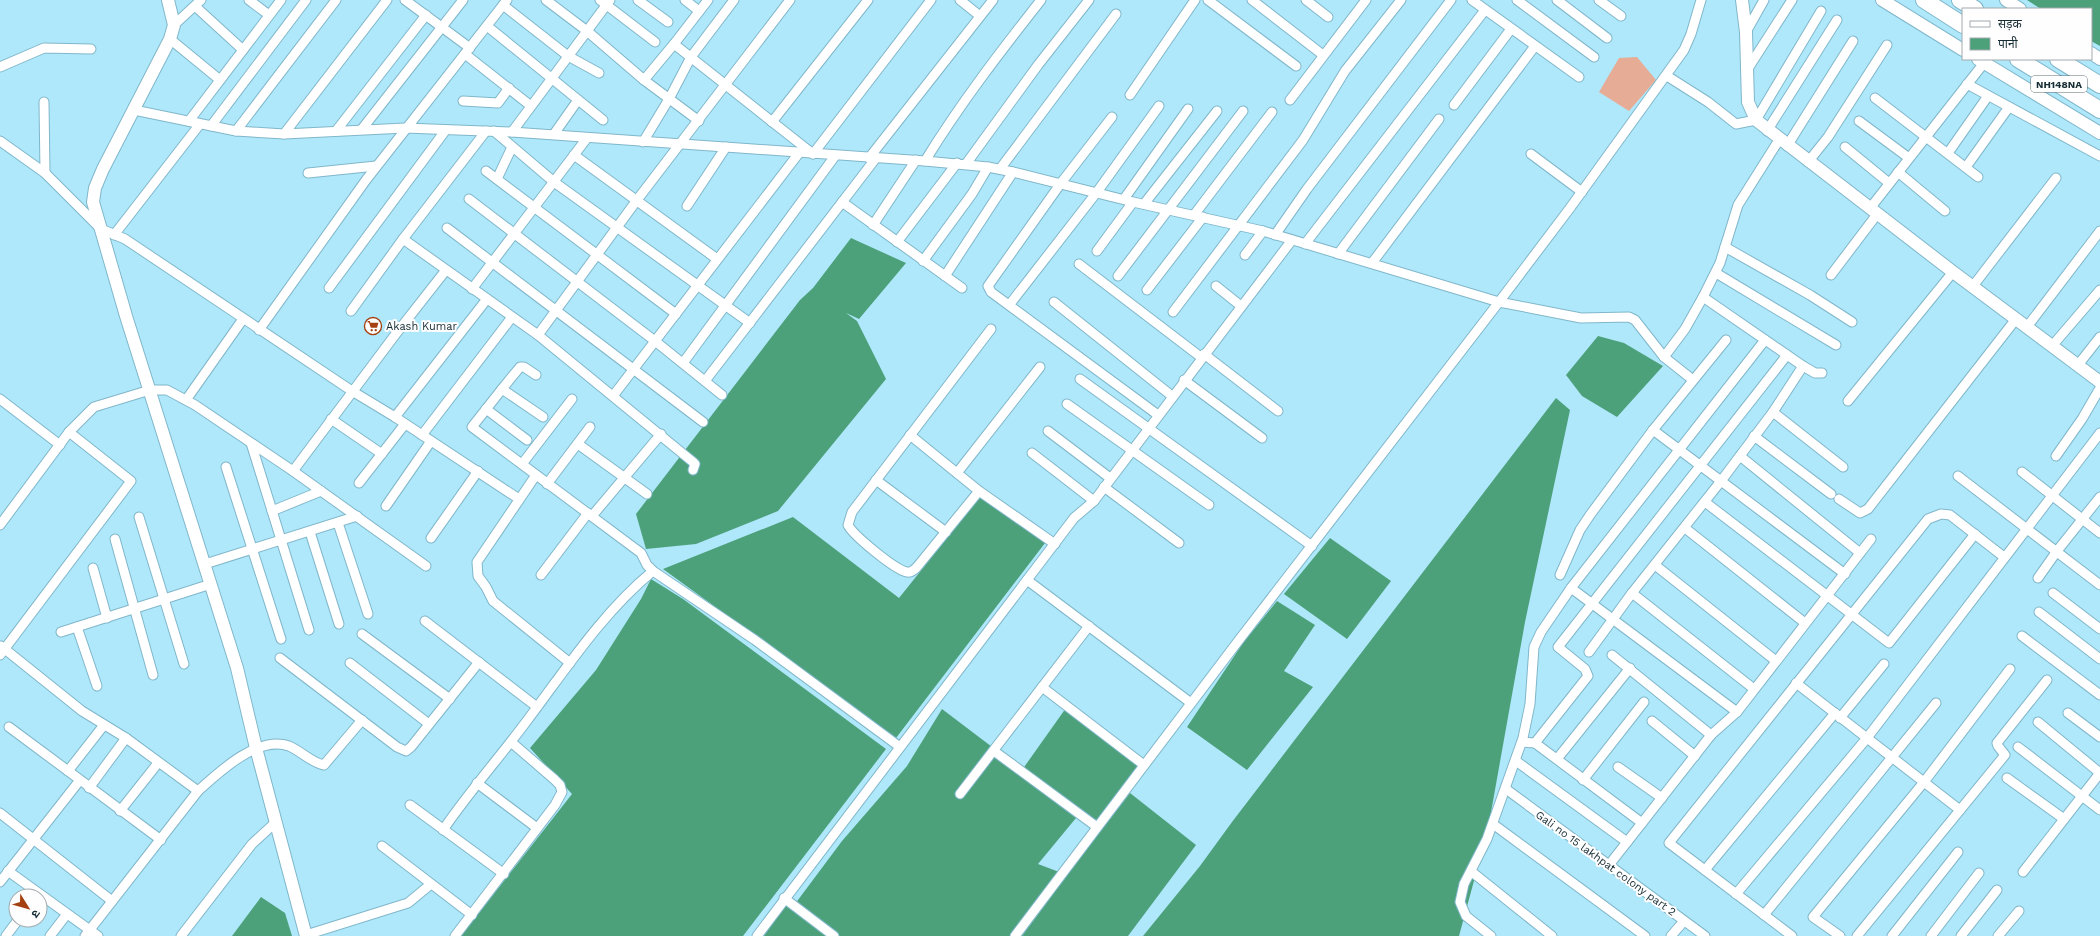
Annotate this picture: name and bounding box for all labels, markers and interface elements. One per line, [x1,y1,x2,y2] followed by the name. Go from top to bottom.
[1962,8,2092,60] legend
[1998,17,2023,31] text: सड़क
[1998,36,2019,51] text: पानी
[2031,76,2087,92] road number: NH148NA
[363,316,383,336] supermarket icon: Akash Kumar
[386,320,457,333] place label: Akash Kumar
[1533,808,1678,919] street label: Gali no 15 lakhpat colony part 2
[8,888,48,928] north arrow
[28,907,43,921] text: उ

